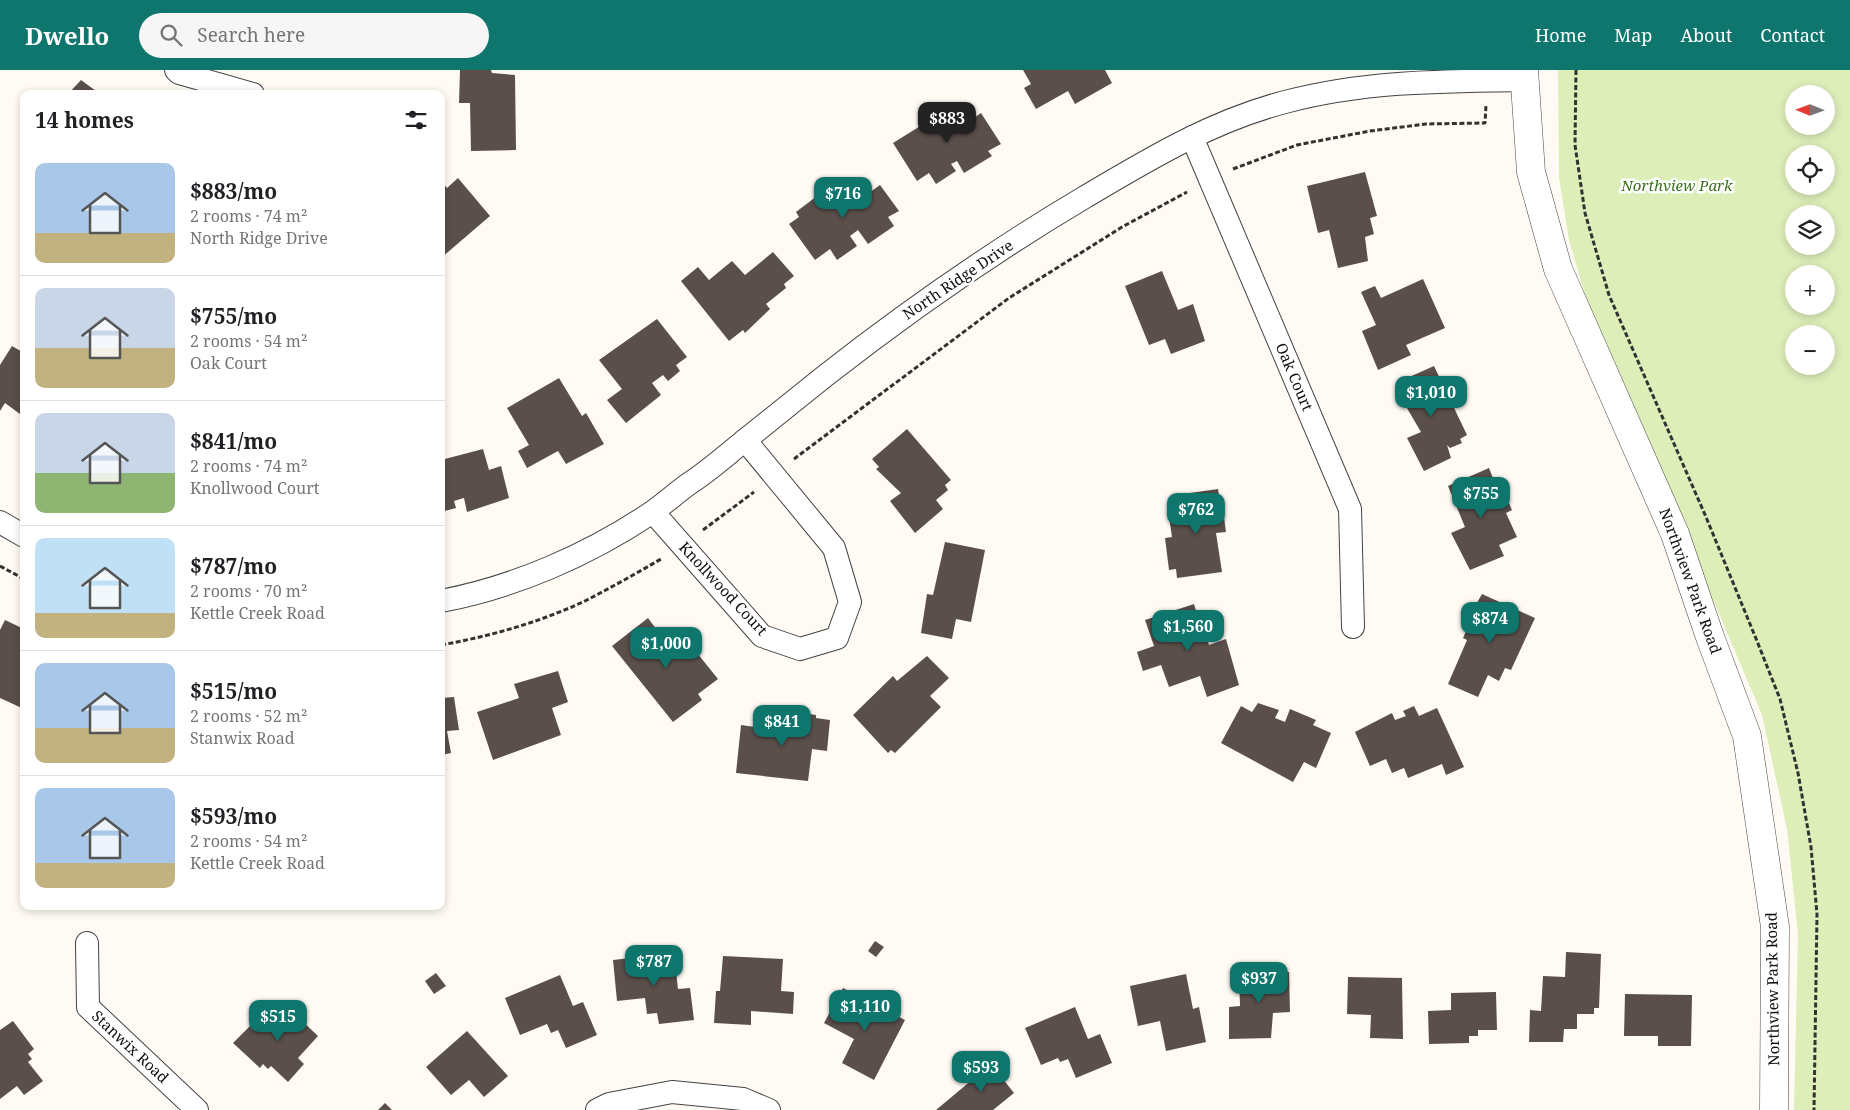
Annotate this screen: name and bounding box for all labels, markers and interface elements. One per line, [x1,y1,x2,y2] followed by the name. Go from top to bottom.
[139,13,489,58] search box
[25,19,109,52] text: Dwello
[157,21,185,49] icon: search
[197,22,305,48] text: Search here
[1535,23,1586,47] text: Home
[1614,23,1652,47] text: Map
[1680,23,1732,47] text: About
[1760,23,1825,47] text: Contact
[1785,85,1835,135] north arrow
[1785,85,1835,375] map controls
[917,102,977,144] pin: $883
[35,106,134,134] text: 14 homes
[402,106,430,134] icon: filters
[929,107,965,129] text: $883
[1785,145,1835,195] button: locate
[1620,175,1733,195] park label: Northview Park
[813,176,873,219] pin: $716
[190,177,277,205] text: $883/mo
[825,182,861,204] text: $716
[75,183,135,243] icon: home
[190,205,307,227] text: 2 rooms · 74 m²
[1785,205,1835,255] button: layers
[190,227,328,249] text: North Ridge Drive
[898,235,1017,324] street label: North Ridge Drive
[1785,265,1835,315] button: +
[190,302,277,330] text: $755/mo
[75,308,135,368] icon: home
[1785,325,1835,375] button: −
[190,330,307,352] text: 2 rooms · 54 m²
[1272,340,1318,414] street label: Oak Court
[190,352,267,374] text: Oak Court
[1390,376,1472,418] pin: $1,010
[1406,381,1456,403] text: $1,010
[190,427,277,455] text: $841/mo
[75,433,135,493] icon: home
[190,455,307,477] text: 2 rooms · 74 m²
[1451,476,1511,519] pin: $755
[190,477,319,499] text: Knollwood Court
[1463,482,1499,504] text: $755
[1166,492,1226,535] pin: $762
[1178,498,1214,520] text: $762
[1655,505,1727,656] street label: Northview Park Road
[675,537,772,639] street label: Knollwood Court
[190,552,277,580] text: $787/mo
[75,558,135,618] icon: home
[190,580,307,602] text: 2 rooms · 70 m²
[190,602,325,624] text: Kettle Creek Road
[1460,602,1520,644] pin: $874
[1472,607,1508,629] text: $874
[1147,610,1229,652] pin: $1,560
[1163,615,1213,637] text: $1,560
[625,626,707,669] pin: $1,000
[641,632,691,654] text: $1,000
[190,677,277,705] text: $515/mo
[75,683,135,743] icon: home
[752,704,812,747] pin: $841
[190,705,307,727] text: 2 rooms · 52 m²
[764,710,800,732] text: $841
[190,727,295,749] text: Stanwix Road
[190,802,277,830] text: $593/mo
[75,808,135,868] icon: home
[190,830,307,852] text: 2 rooms · 54 m²
[190,852,325,874] text: Kettle Creek Road
[1761,912,1783,1066] street label: Northview Park Road
[624,944,684,987] pin: $787
[636,950,672,972] text: $787
[1229,962,1289,1004] pin: $937
[1241,967,1277,989] text: $937
[824,990,906,1032] pin: $1,110
[840,995,890,1017] text: $1,110
[248,1000,308,1042] pin: $515
[260,1005,296,1027] text: $515
[88,1006,173,1087] street label: Stanwix Road
[951,1050,1011,1093] pin: $593
[963,1056,999,1078] text: $593

